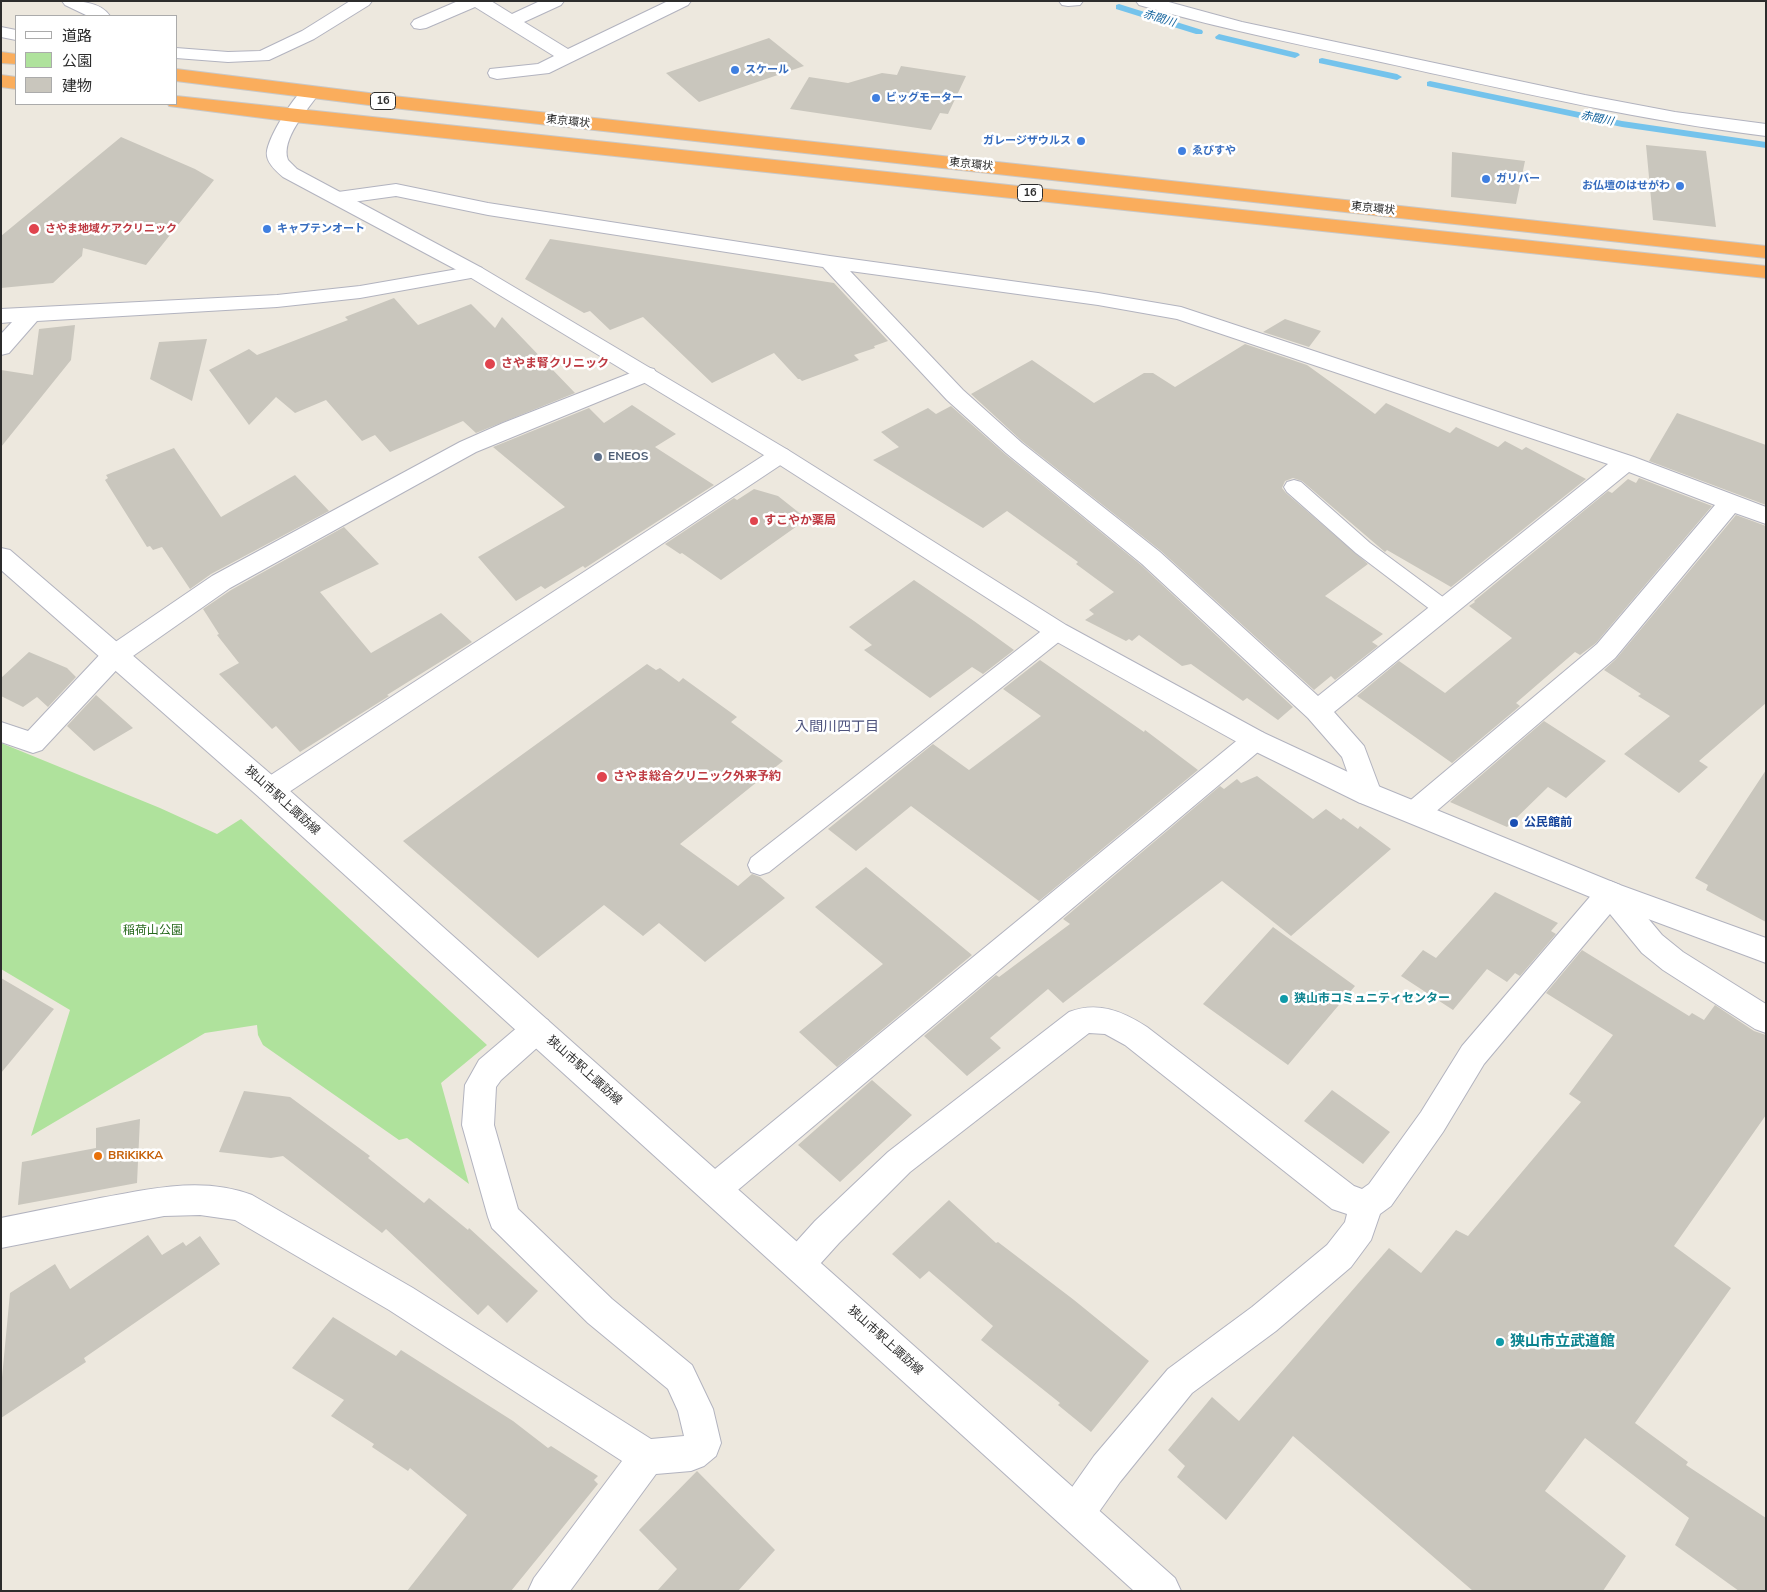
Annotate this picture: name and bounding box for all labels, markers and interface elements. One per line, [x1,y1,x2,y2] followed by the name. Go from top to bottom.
[1141,8,1177,30] water label: 赤間川
[15,15,178,105] legend
[62,26,92,46] text: 道路
[62,51,92,71] text: 公園
[745,63,789,77] place label: スケール
[729,64,741,76] marker: スケール
[62,76,92,96] text: 建物
[886,91,963,105] place label: ビッグモーター
[370,92,396,110] road number: 16
[870,92,882,104] marker: ビッグモーター
[1579,109,1615,129] water label: 赤間川
[545,113,591,131] street label: 東京環状
[983,134,1071,148] place label: ガレージザウルス
[1075,135,1087,147] marker: ガレージザウルス
[1192,144,1236,158] place label: ゑびすや
[1176,145,1188,157] marker: ゑびすや
[948,156,994,174] street label: 東京環状
[1496,172,1540,186] place label: ガリバー
[1480,173,1492,185] marker: ガリバー
[1582,179,1670,193] place label: お仏壇のはせがわ
[1674,180,1686,192] marker: お仏壇のはせがわ
[1018,184,1042,202] road number: 16
[1350,200,1396,218] street label: 東京環状
[27,222,41,236] marker: さやま地域ケアクリニック
[45,222,177,236] place label: さやま地域ケアクリニック
[277,222,365,236] place label: キャプテンオート
[261,223,273,235] marker: キャプテンオート
[483,357,497,371] marker: さやま腎クリニック
[501,357,609,371] place label: さやま腎クリニック
[608,450,648,464] place label: ENEOS
[592,451,604,463] marker: ENEOS
[764,514,836,528] place label: すこやか薬局
[748,515,760,527] marker: すこやか薬局
[795,720,879,736] district label: 入間川四丁目
[242,764,322,838] street label: 狭山市駅上諏訪線
[595,770,609,784] marker: さやま総合クリニック外来予約
[613,770,781,784] place label: さやま総合クリニック外来予約
[1524,816,1572,830] place label: 公民館前
[1508,817,1520,829] marker: 公民館前
[123,924,183,938] park label: 稲荷山公園
[1294,992,1450,1006] place label: 狭山市コミュニティセンター
[1278,993,1290,1005] marker: 狭山市コミュニティセンター
[544,1034,624,1108] street label: 狭山市駅上諏訪線
[108,1149,163,1163] place label: BRiKiKKA
[92,1150,104,1162] marker: BRiKiKKA
[845,1304,925,1378] street label: 狭山市駅上諏訪線
[1510,1333,1615,1351] place label: 狭山市立武道館
[1494,1336,1506,1348] marker: 狭山市立武道館

